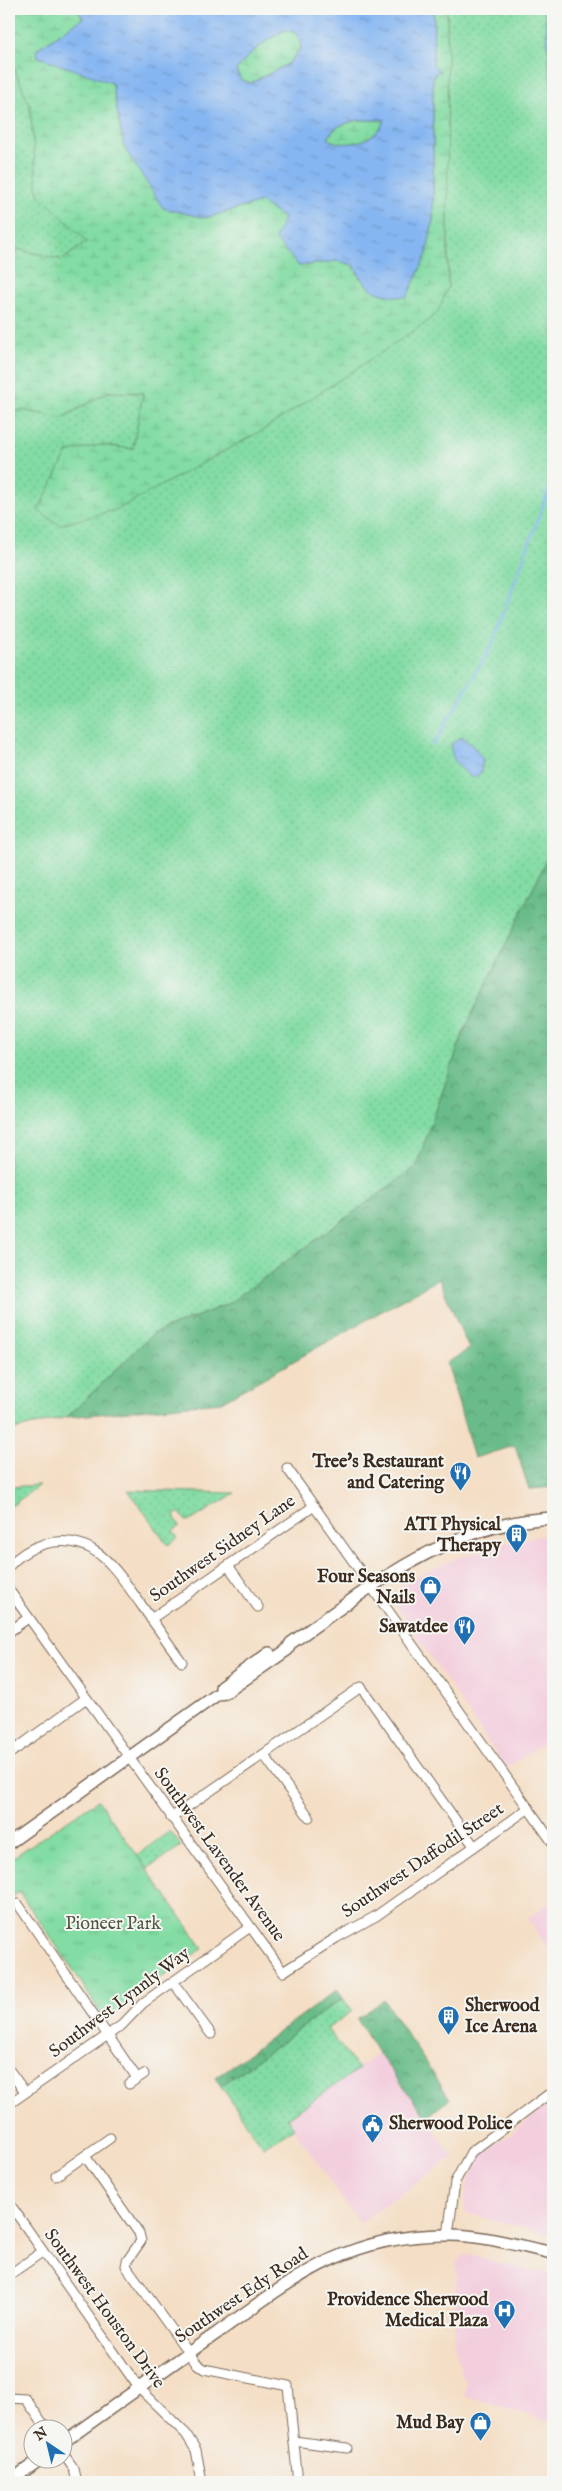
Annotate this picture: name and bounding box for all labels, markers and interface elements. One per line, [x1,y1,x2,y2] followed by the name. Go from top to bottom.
[311,1451,445,1495] place label: Tree's Restaurant and Catering
[448,1460,472,1491] restaurant icon: Tree's Restaurant and Catering
[146,1490,300,1608] street label: Southwest Sidney Lane
[403,1514,502,1558] place label: ATI Physical Therapy
[505,1523,529,1554] building icon: ATI Physical Therapy
[317,1566,416,1610] place label: Four Seasons Nails
[419,1575,443,1606] shop icon: Four Seasons Nails
[452,1615,476,1646] restaurant icon: Sawatdee
[379,1616,449,1639] place label: Sawatdee
[148,1763,290,1947] street label: Southwest Lavender Avenue
[337,1798,509,1924] street label: Southwest Daffodil Street
[65,1913,161,1936] park label: Pioneer Park
[45,1942,195,2064] street label: Southwest Lynnly Way
[465,1995,540,2039] place label: Sherwood Ice Arena
[437,2004,461,2035] building icon: Sherwood Ice Arena
[361,2112,385,2143] public building icon: Sherwood Police
[389,2113,513,2136] place label: Sherwood Police
[38,2225,170,2393] street label: Southwest Houston Drive
[171,2243,313,2349] street label: Southwest Edy Road
[327,2289,489,2333] place label: Providence Sherwood Medical Plaza
[492,2298,516,2329] hospital icon: Providence Sherwood Medical Plaza
[468,2411,492,2442] shop icon: Mud Bay
[396,2412,465,2435] place label: Mud Bay
[22,2418,72,2468] north arrow
[30,2423,51,2446] text: N

